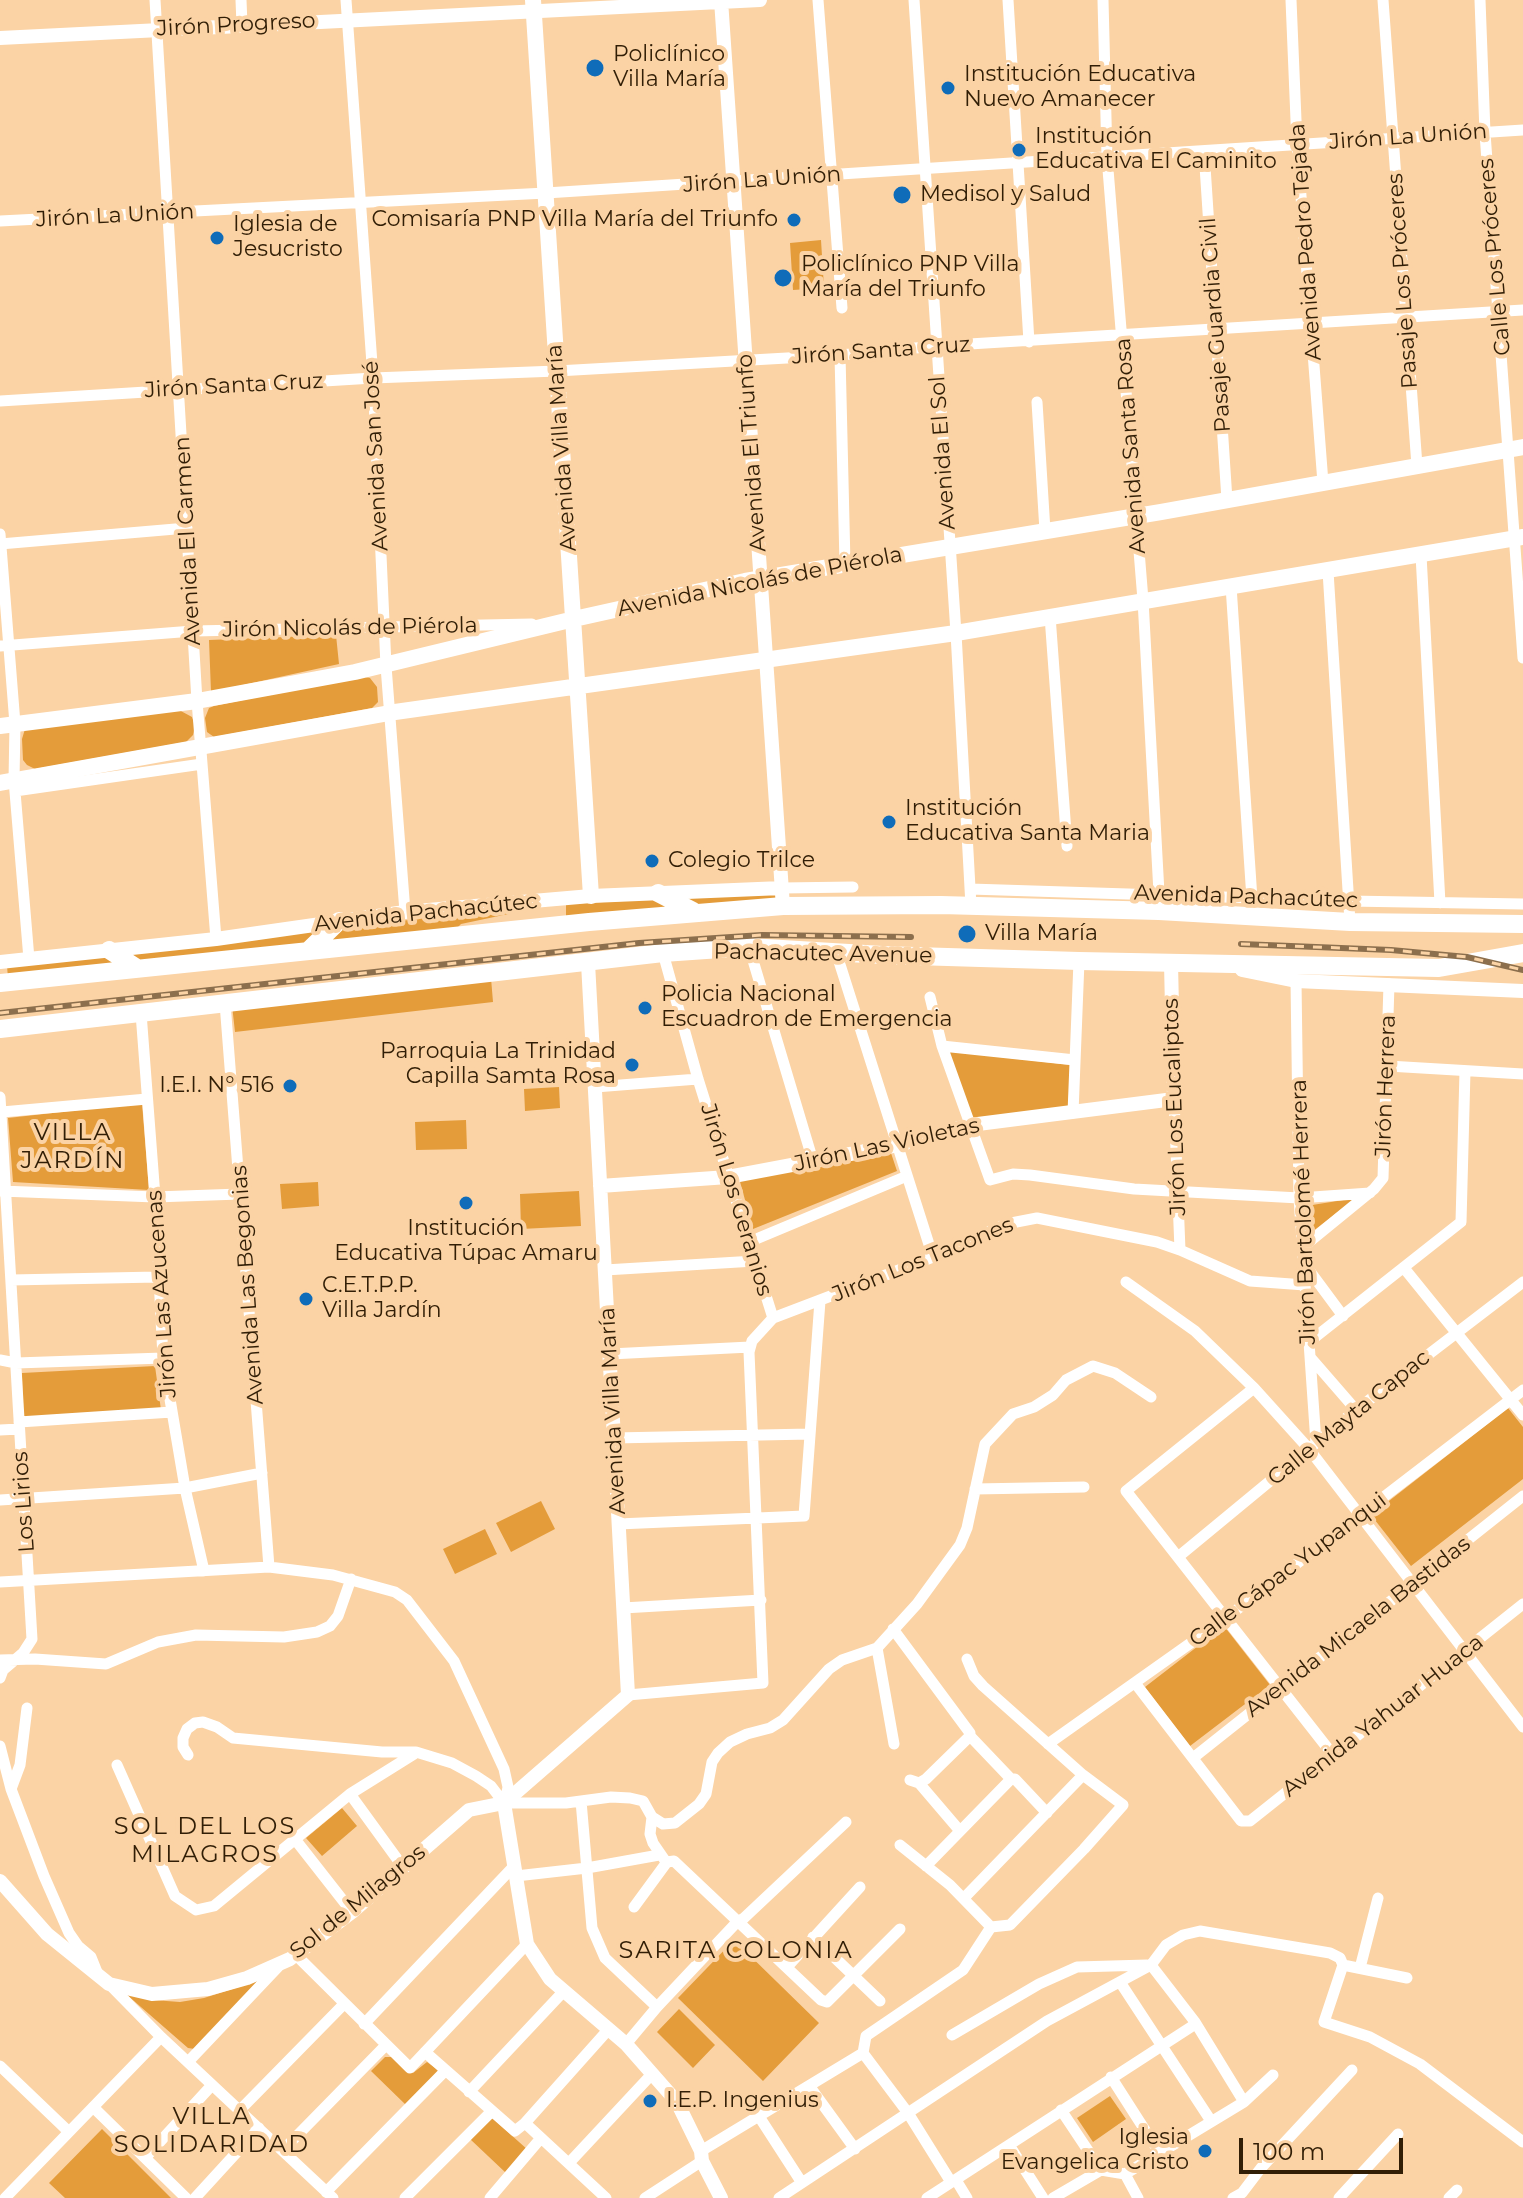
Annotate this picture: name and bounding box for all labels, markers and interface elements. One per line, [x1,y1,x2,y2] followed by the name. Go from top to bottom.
[156,8,316,42] street label: Jirón Progreso
[613,42,726,94] place label: Policlínico Villa María
[584,57,606,79] marker: Policlínico Villa María
[964,62,1196,114] place label: Institución Educativa Nuevo Amanecer
[939,79,957,97] marker: Institución Educativa Nuevo Amanecer
[1328,118,1488,156] street label: Jirón La Unión
[1285,122,1327,362] street label: Avenida Pedro Tejada
[1035,124,1277,176] place label: Institución Educativa El Caminito
[1010,141,1028,159] marker: Institución Educativa El Caminito
[1473,157,1517,357] street label: Calle Los Próceres
[682,161,842,199] street label: Jirón La Unión
[1382,172,1424,390] street label: Pasaje Los Próceres
[920,182,1091,208] place label: Medisol y Salud
[891,184,913,206] marker: Medisol y Salud
[35,199,195,233] street label: Jirón La Unión
[372,207,778,233] place label: Comisaría PNP Villa María del Triunfo
[785,211,803,229] marker: Comisaría PNP Villa María del Triunfo
[233,212,343,264] place label: Iglesia de Jesucristo
[1195,217,1237,433] street label: Pasaje Guardia Civil
[208,229,226,247] marker: Iglesia de Jesucristo
[801,252,1019,304] place label: Policlínico PNP Villa María del Triunfo
[772,267,794,289] marker: Policlínico PNP Villa María del Triunfo
[791,332,971,370] street label: Jirón Santa Cruz
[1110,337,1152,555] street label: Avenida Santa Rosa
[542,344,582,552] street label: Avenida Villa María
[732,353,772,553] street label: Avenida El Triunfo
[358,360,394,552] street label: Avenida San José
[144,368,324,404] street label: Jirón Santa Cruz
[924,375,962,531] street label: Avenida El Sol
[169,436,207,646] street label: Avenida El Carmen
[615,541,905,623] street label: Avenida Nicolás de Piérola
[222,613,478,643] street label: Jirón Nicolás de Piérola
[905,796,1150,848] place label: Institución Educativa Santa Maria
[880,813,898,831] marker: Institución Educativa Santa Maria
[668,848,815,874] place label: Colegio Trilce
[643,852,661,870] marker: Colegio Trilce
[1133,880,1359,914] street label: Avenida Pachacútec
[313,888,539,938] street label: Avenida Pachacútec
[985,921,1098,947] place label: Villa María
[956,923,978,945] marker: Villa María
[713,939,933,969] street label: Pachacutec Avenue
[661,982,953,1034] place label: Policia Nacional Escuadron de Emergencia
[1158,998,1192,1216] street label: Jirón Los Eucaliptos
[636,999,654,1017] marker: Policia Nacional Escuadron de Emergencia
[1370,1014,1402,1158] street label: Jirón Herrera
[380,1039,616,1090] place label: Parroquia La Trinidad Capilla Samta Rosa
[623,1056,641,1074] marker: Parroquia La Trinidad Capilla Samta Rosa
[159,1073,274,1099] place label: I.E.I. N° 516
[281,1077,299,1095] marker: I.E.I. N° 516
[1286,1079,1322,1345] street label: Jirón Bartolomé Herrera
[694,1101,778,1299] street label: Jirón Los Geranios
[792,1112,982,1178] street label: Jirón Las Violetas
[21,1119,125,1175] district label: VILLA JARDÍN
[226,1164,270,1406] street label: Avenida Las Begonias
[142,1189,182,1399] street label: Jirón Las Azucenas
[457,1194,475,1212] marker: Institución Educativa Túpac Amaru
[829,1212,1017,1308] street label: Jirón Los Tacones
[334,1216,598,1268] place label: Institución Educativa Túpac Amaru
[322,1273,442,1324] place label: C.E.T.P.P. Villa Jardín
[297,1290,315,1308] marker: C.E.T.P.P. Villa Jardín
[594,1307,632,1515] street label: Avenida Villa María
[1263,1345,1435,1491] street label: Calle Mayta Capac
[7,1451,41,1553] street label: Los Lirios
[1184,1487,1392,1653] street label: Calle Cápac Yupanqui
[1240,1531,1476,1723] street label: Avenida Micaela Bastidas
[1277,1629,1489,1803] street label: Avenida Yahuar Huaca
[114,1813,296,1869] district label: SOL DEL LOS MILAGROS
[285,1839,431,1965] street label: Sol de Milagros
[618,1937,854,1965] district label: SARITA COLONIA
[666,2088,819,2114] place label: I.E.P. Ingenius
[641,2092,659,2110] marker: I.E.P. Ingenius
[114,2103,310,2159] district label: VILLA SOLIDARIDAD
[1243,2122,1407,2172] scale bar
[1001,2125,1189,2176] place label: Iglesia Evangelica Cristo
[1253,2137,1325,2166] text: 100 m
[1196,2142,1214,2160] marker: Iglesia Evangelica Cristo

